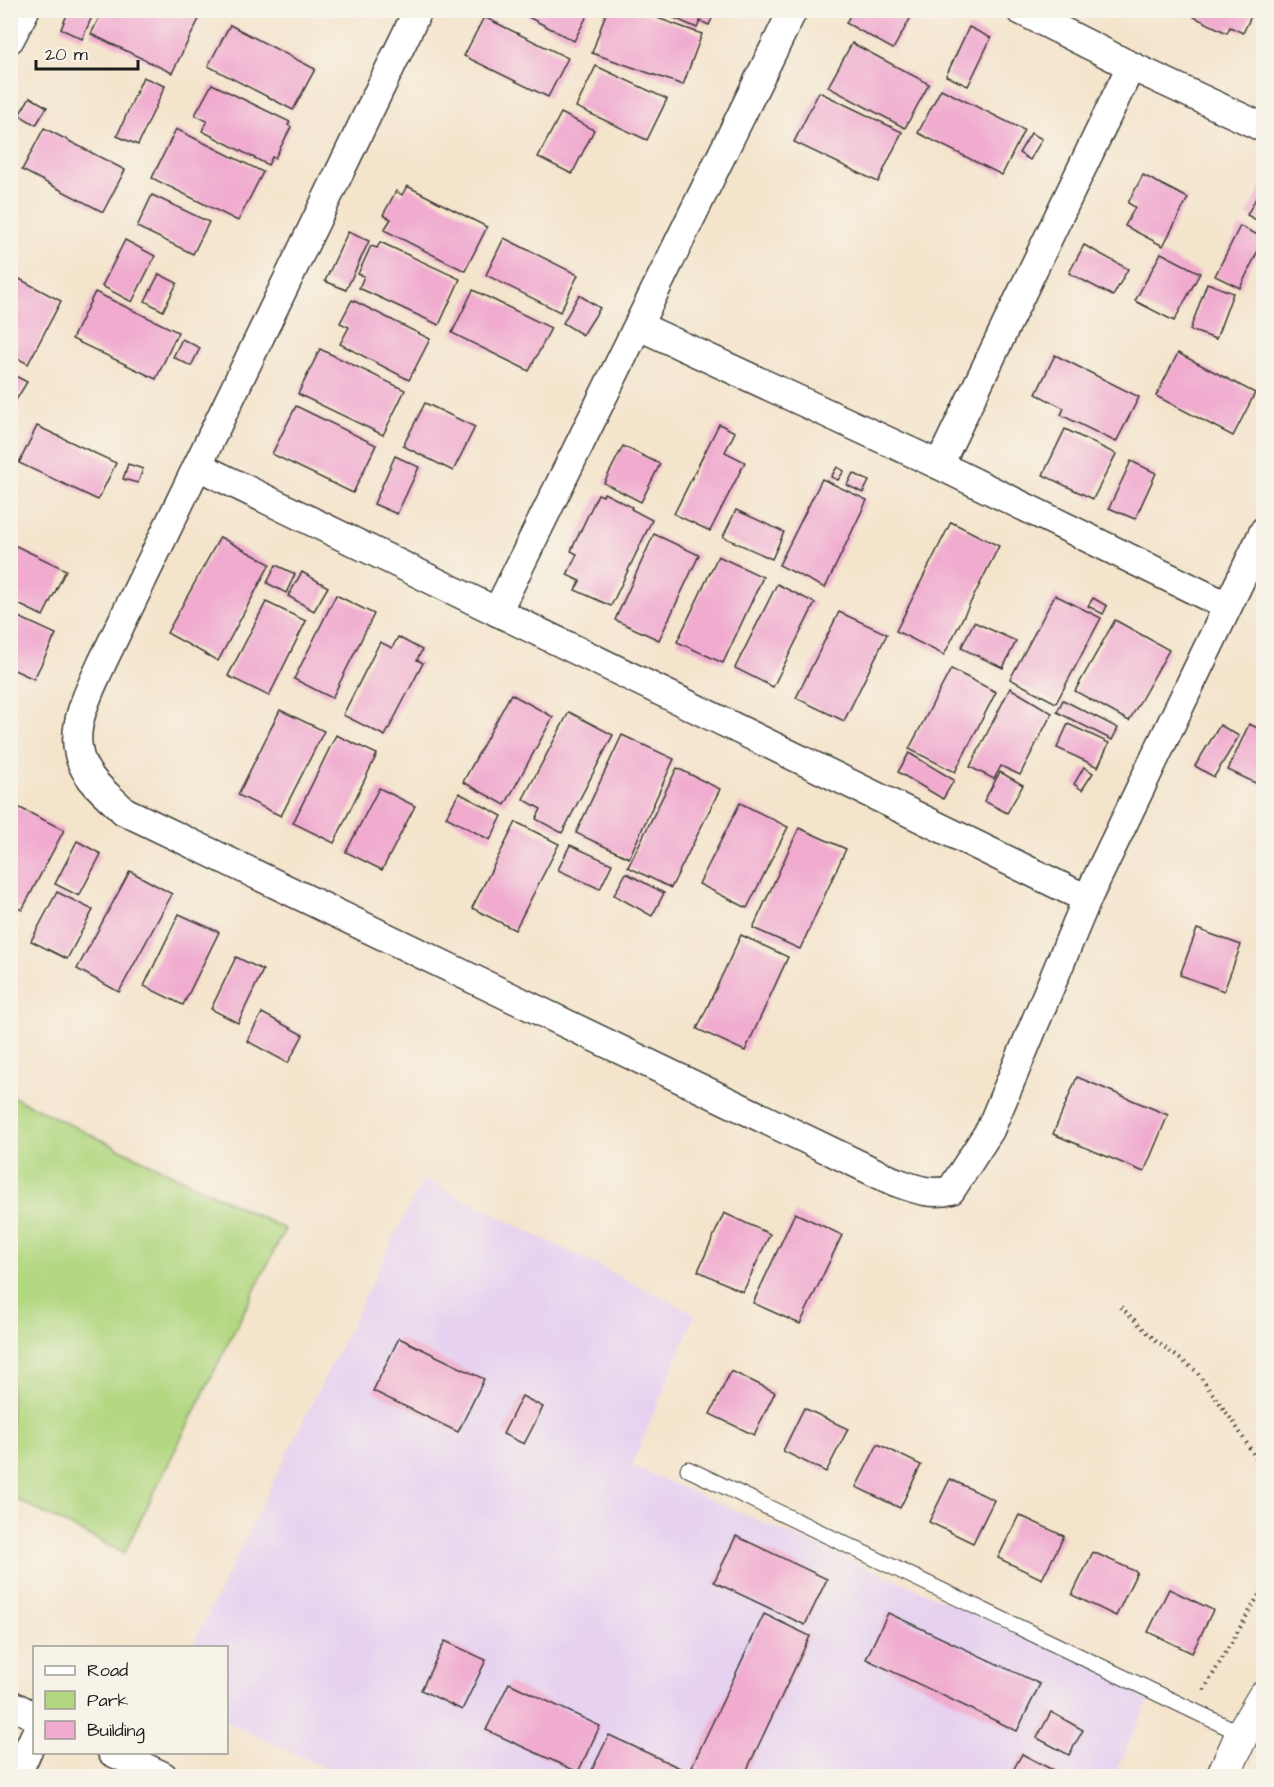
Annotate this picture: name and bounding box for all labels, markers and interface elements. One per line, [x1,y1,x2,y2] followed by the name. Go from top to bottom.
[36,33,138,71] scale bar
[45,42,88,67] text: 20 m
[33,1646,228,1754] legend
[87,1658,128,1683] text: Road
[87,1688,129,1713] text: Park
[87,1718,145,1744] text: Building

